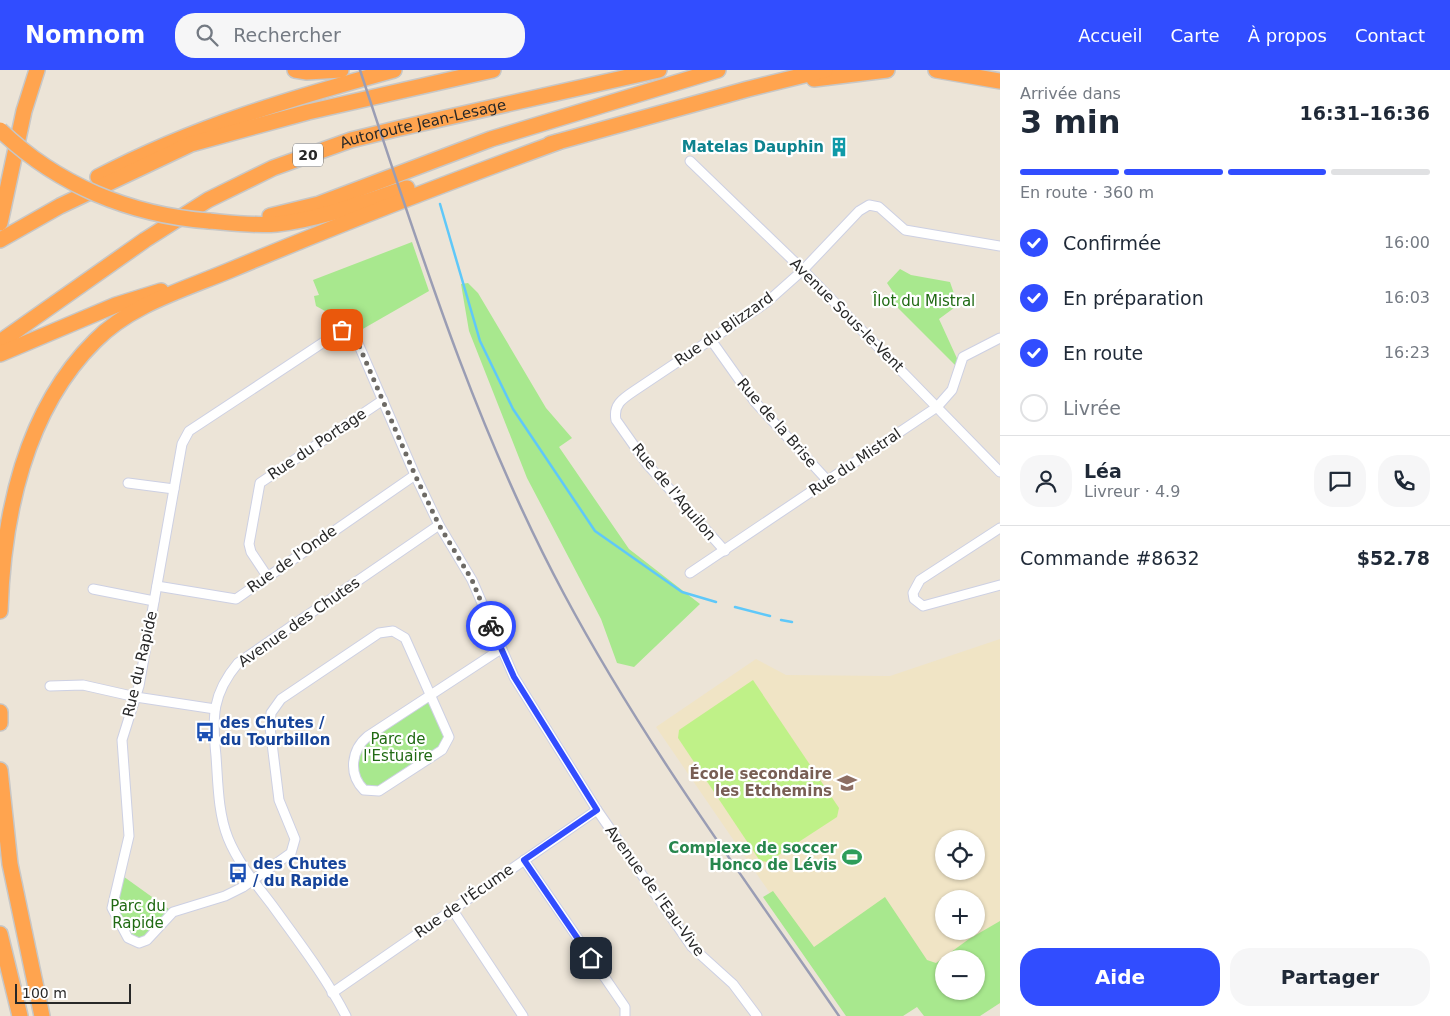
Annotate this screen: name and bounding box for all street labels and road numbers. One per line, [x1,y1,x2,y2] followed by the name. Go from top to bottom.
[337,96,508,152] street label: Autoroute Jean-Lesage
[293,144,323,166] road number: 20
[786,254,908,376] street label: Avenue Sous-le-Vent
[671,288,777,370] street label: Rue du Blizzard
[733,375,821,471] street label: Rue de la Brise
[264,404,370,484] street label: Rue du Portage
[805,425,905,499] street label: Rue du Mistral
[628,440,720,544] street label: Rue de l'Aquilon
[244,521,340,597] street label: Rue de l'Onde
[235,573,363,671] street label: Avenue des Chutes
[119,609,161,719] street label: Rue du Rapide
[602,822,708,960] street label: Avenue de l'Eau-Vive
[411,860,517,942] street label: Rue de l'Écume

